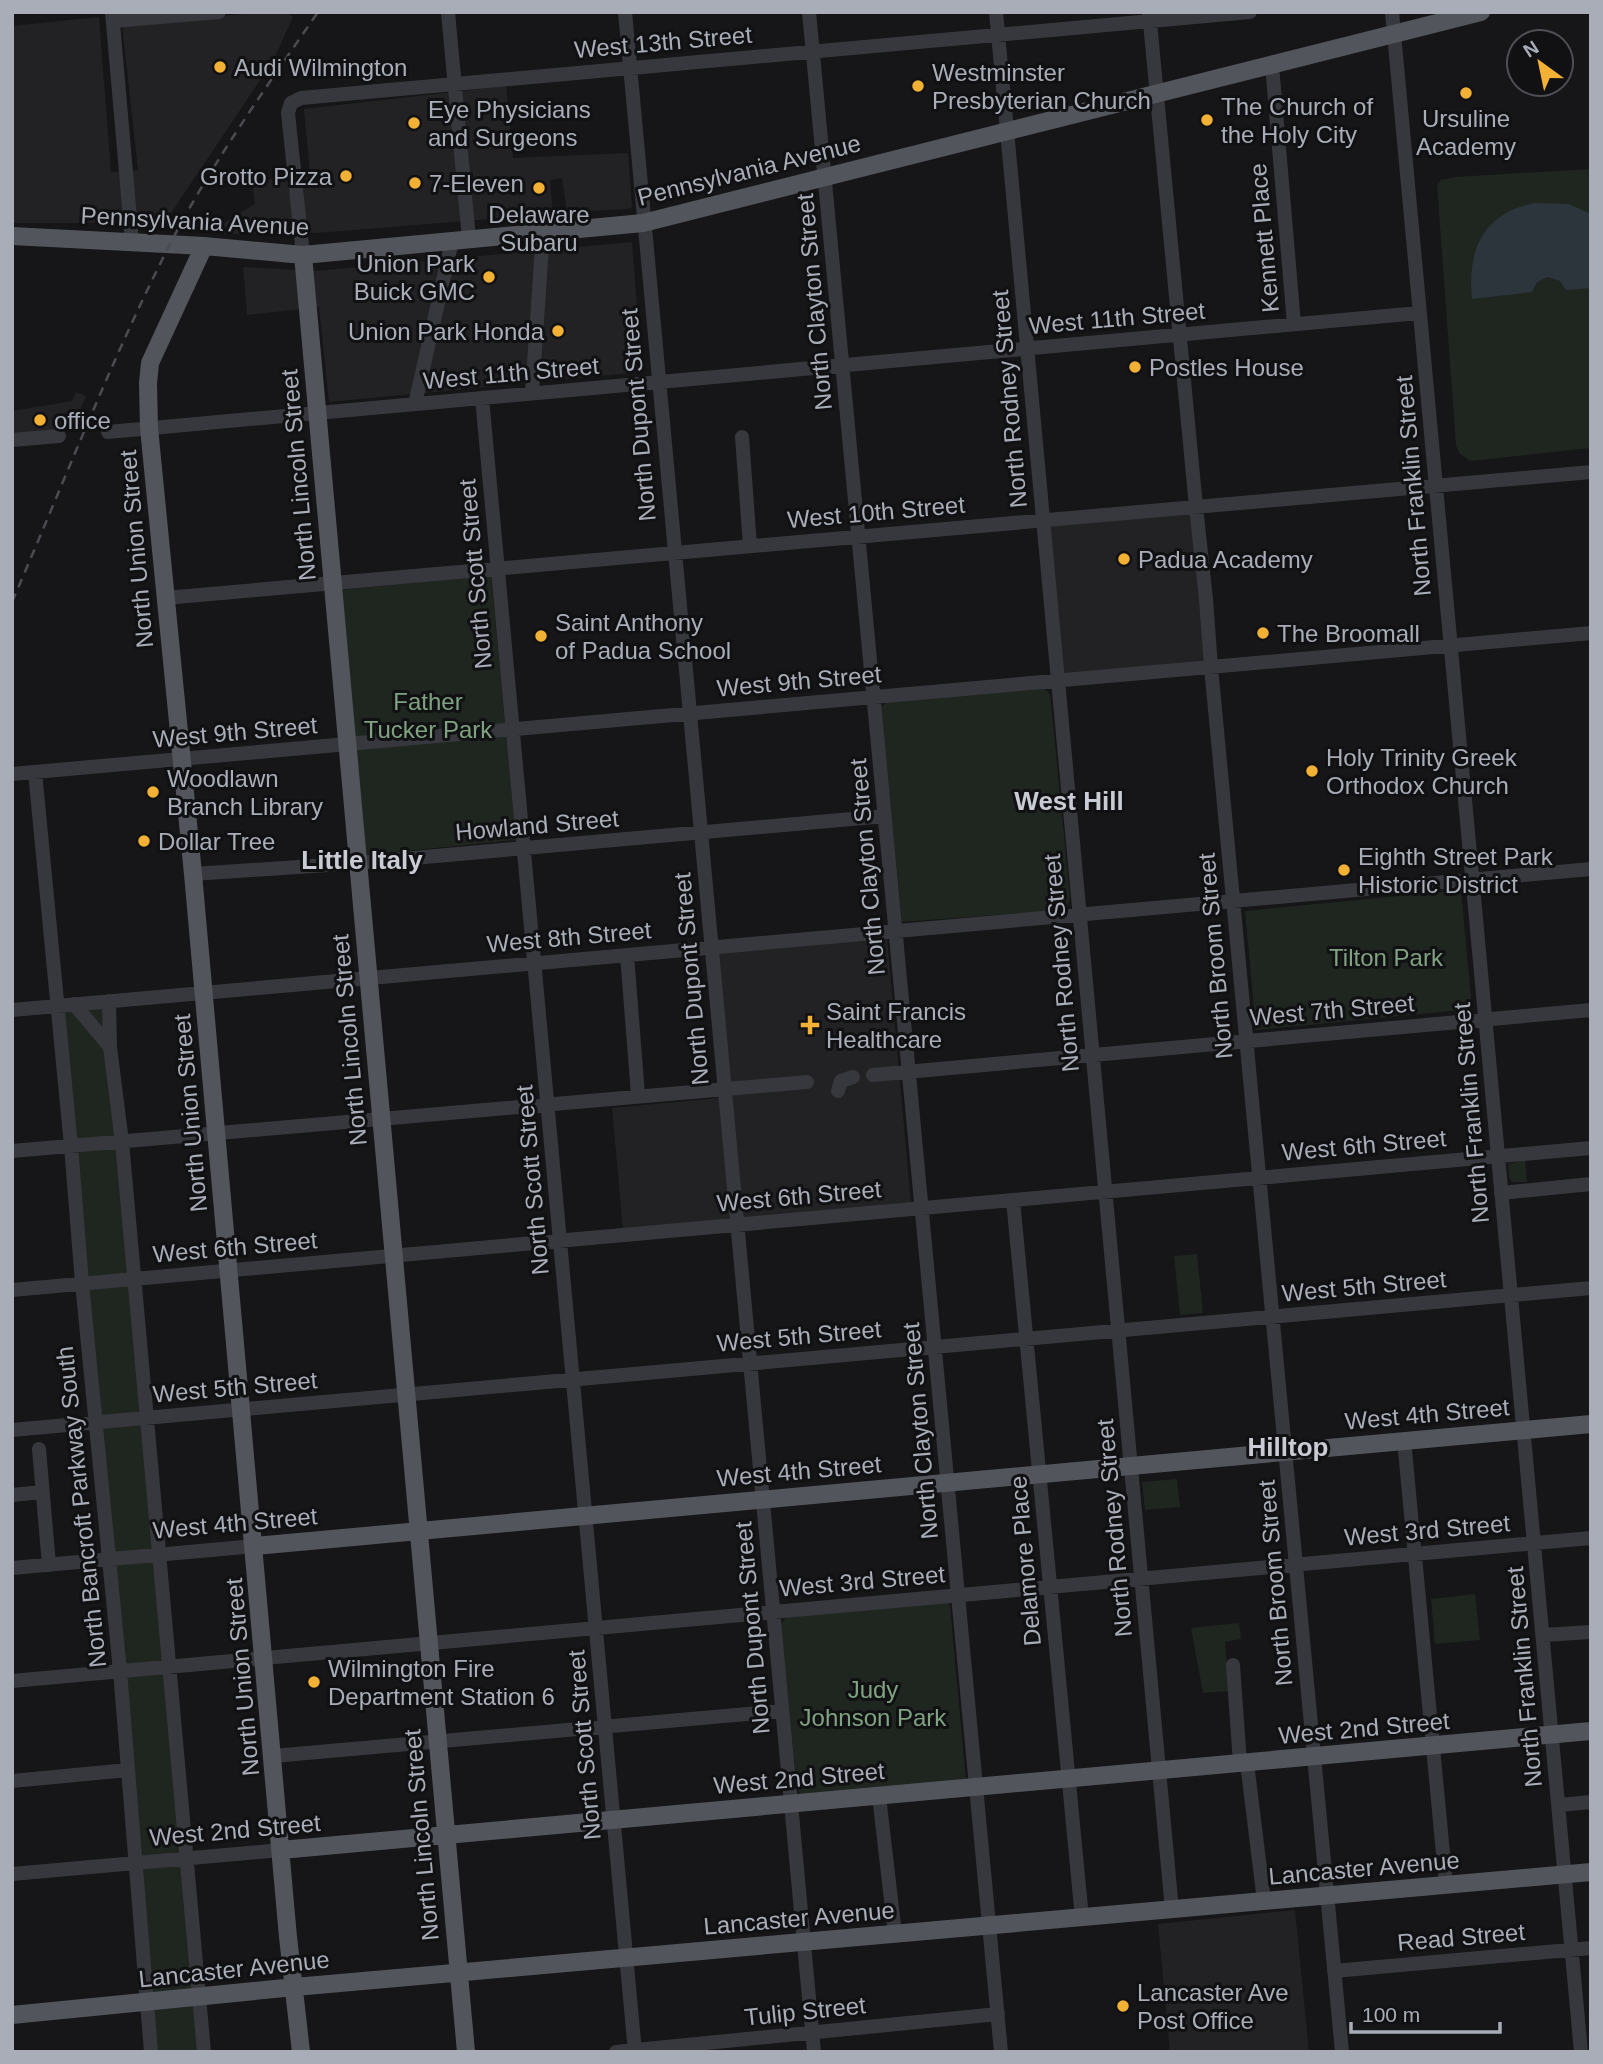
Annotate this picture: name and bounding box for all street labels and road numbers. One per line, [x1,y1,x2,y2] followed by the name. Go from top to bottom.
[573,21,753,63] street label: West 13th Street
[635,129,863,211] street label: Pennsylvania Avenue
[1244,162,1284,314] street label: Kennett Place
[791,192,837,411] street label: North Clayton Street
[80,202,310,240] street label: Pennsylvania Avenue
[986,289,1032,509] street label: North Rodney Street
[1028,297,1206,339] street label: West 11th Street
[615,307,661,522] street label: North Dupont Street
[422,352,600,394] street label: West 11th Street
[275,368,321,582] street label: North Lincoln Street
[1390,374,1436,597] street label: North Franklin Street
[114,448,158,649] street label: North Union Street
[453,477,497,670] street label: North Scott Street
[786,491,966,533] street label: West 10th Street
[716,660,883,702] street label: West 9th Street
[152,711,319,753] street label: West 9th Street
[844,757,890,976] street label: North Clayton Street
[454,804,620,846] street label: Howland Street
[1193,852,1237,1060] street label: North Broom Street
[1038,853,1084,1073] street label: North Rodney Street
[668,871,714,1086] street label: North Dupont Street
[486,916,653,958] street label: West 8th Street
[326,933,372,1147] street label: North Lincoln Street
[1249,989,1416,1031] street label: West 7th Street
[1448,1001,1494,1224] street label: North Franklin Street
[168,1012,212,1213] street label: North Union Street
[510,1083,554,1276] street label: North Scott Street
[1281,1124,1448,1166] street label: West 6th Street
[716,1175,883,1217] street label: West 6th Street
[152,1226,319,1268] street label: West 6th Street
[1281,1265,1448,1307] street label: West 5th Street
[716,1315,883,1357] street label: West 5th Street
[897,1321,943,1540] street label: North Clayton Street
[51,1345,111,1669] street label: North Bancroft Parkway South
[152,1366,319,1408] street label: West 5th Street
[1344,1393,1511,1435] street label: West 4th Street
[1091,1418,1137,1638] street label: North Rodney Street
[716,1450,883,1492] street label: West 4th Street
[1004,1475,1046,1647] street label: Delamore Place
[1253,1479,1297,1687] street label: North Broom Street
[152,1502,319,1544] street label: West 4th Street
[1343,1509,1511,1551] street label: West 3rd Street
[729,1520,775,1735] street label: North Dupont Street
[778,1560,946,1602] street label: West 3rd Street
[1501,1565,1547,1788] street label: North Franklin Street
[220,1576,264,1777] street label: North Union Street
[562,1648,606,1841] street label: North Scott Street
[1277,1707,1451,1749] street label: West 2nd Street
[398,1728,444,1942] street label: North Lincoln Street
[712,1757,886,1799] street label: West 2nd Street
[148,1809,322,1851] street label: West 2nd Street
[1267,1846,1461,1890] street label: Lancaster Avenue
[702,1896,896,1940] street label: Lancaster Avenue
[1396,1918,1526,1956] street label: Read Street
[137,1946,331,1992] street label: Lancaster Avenue
[743,1991,867,2031] street label: Tulip Street

